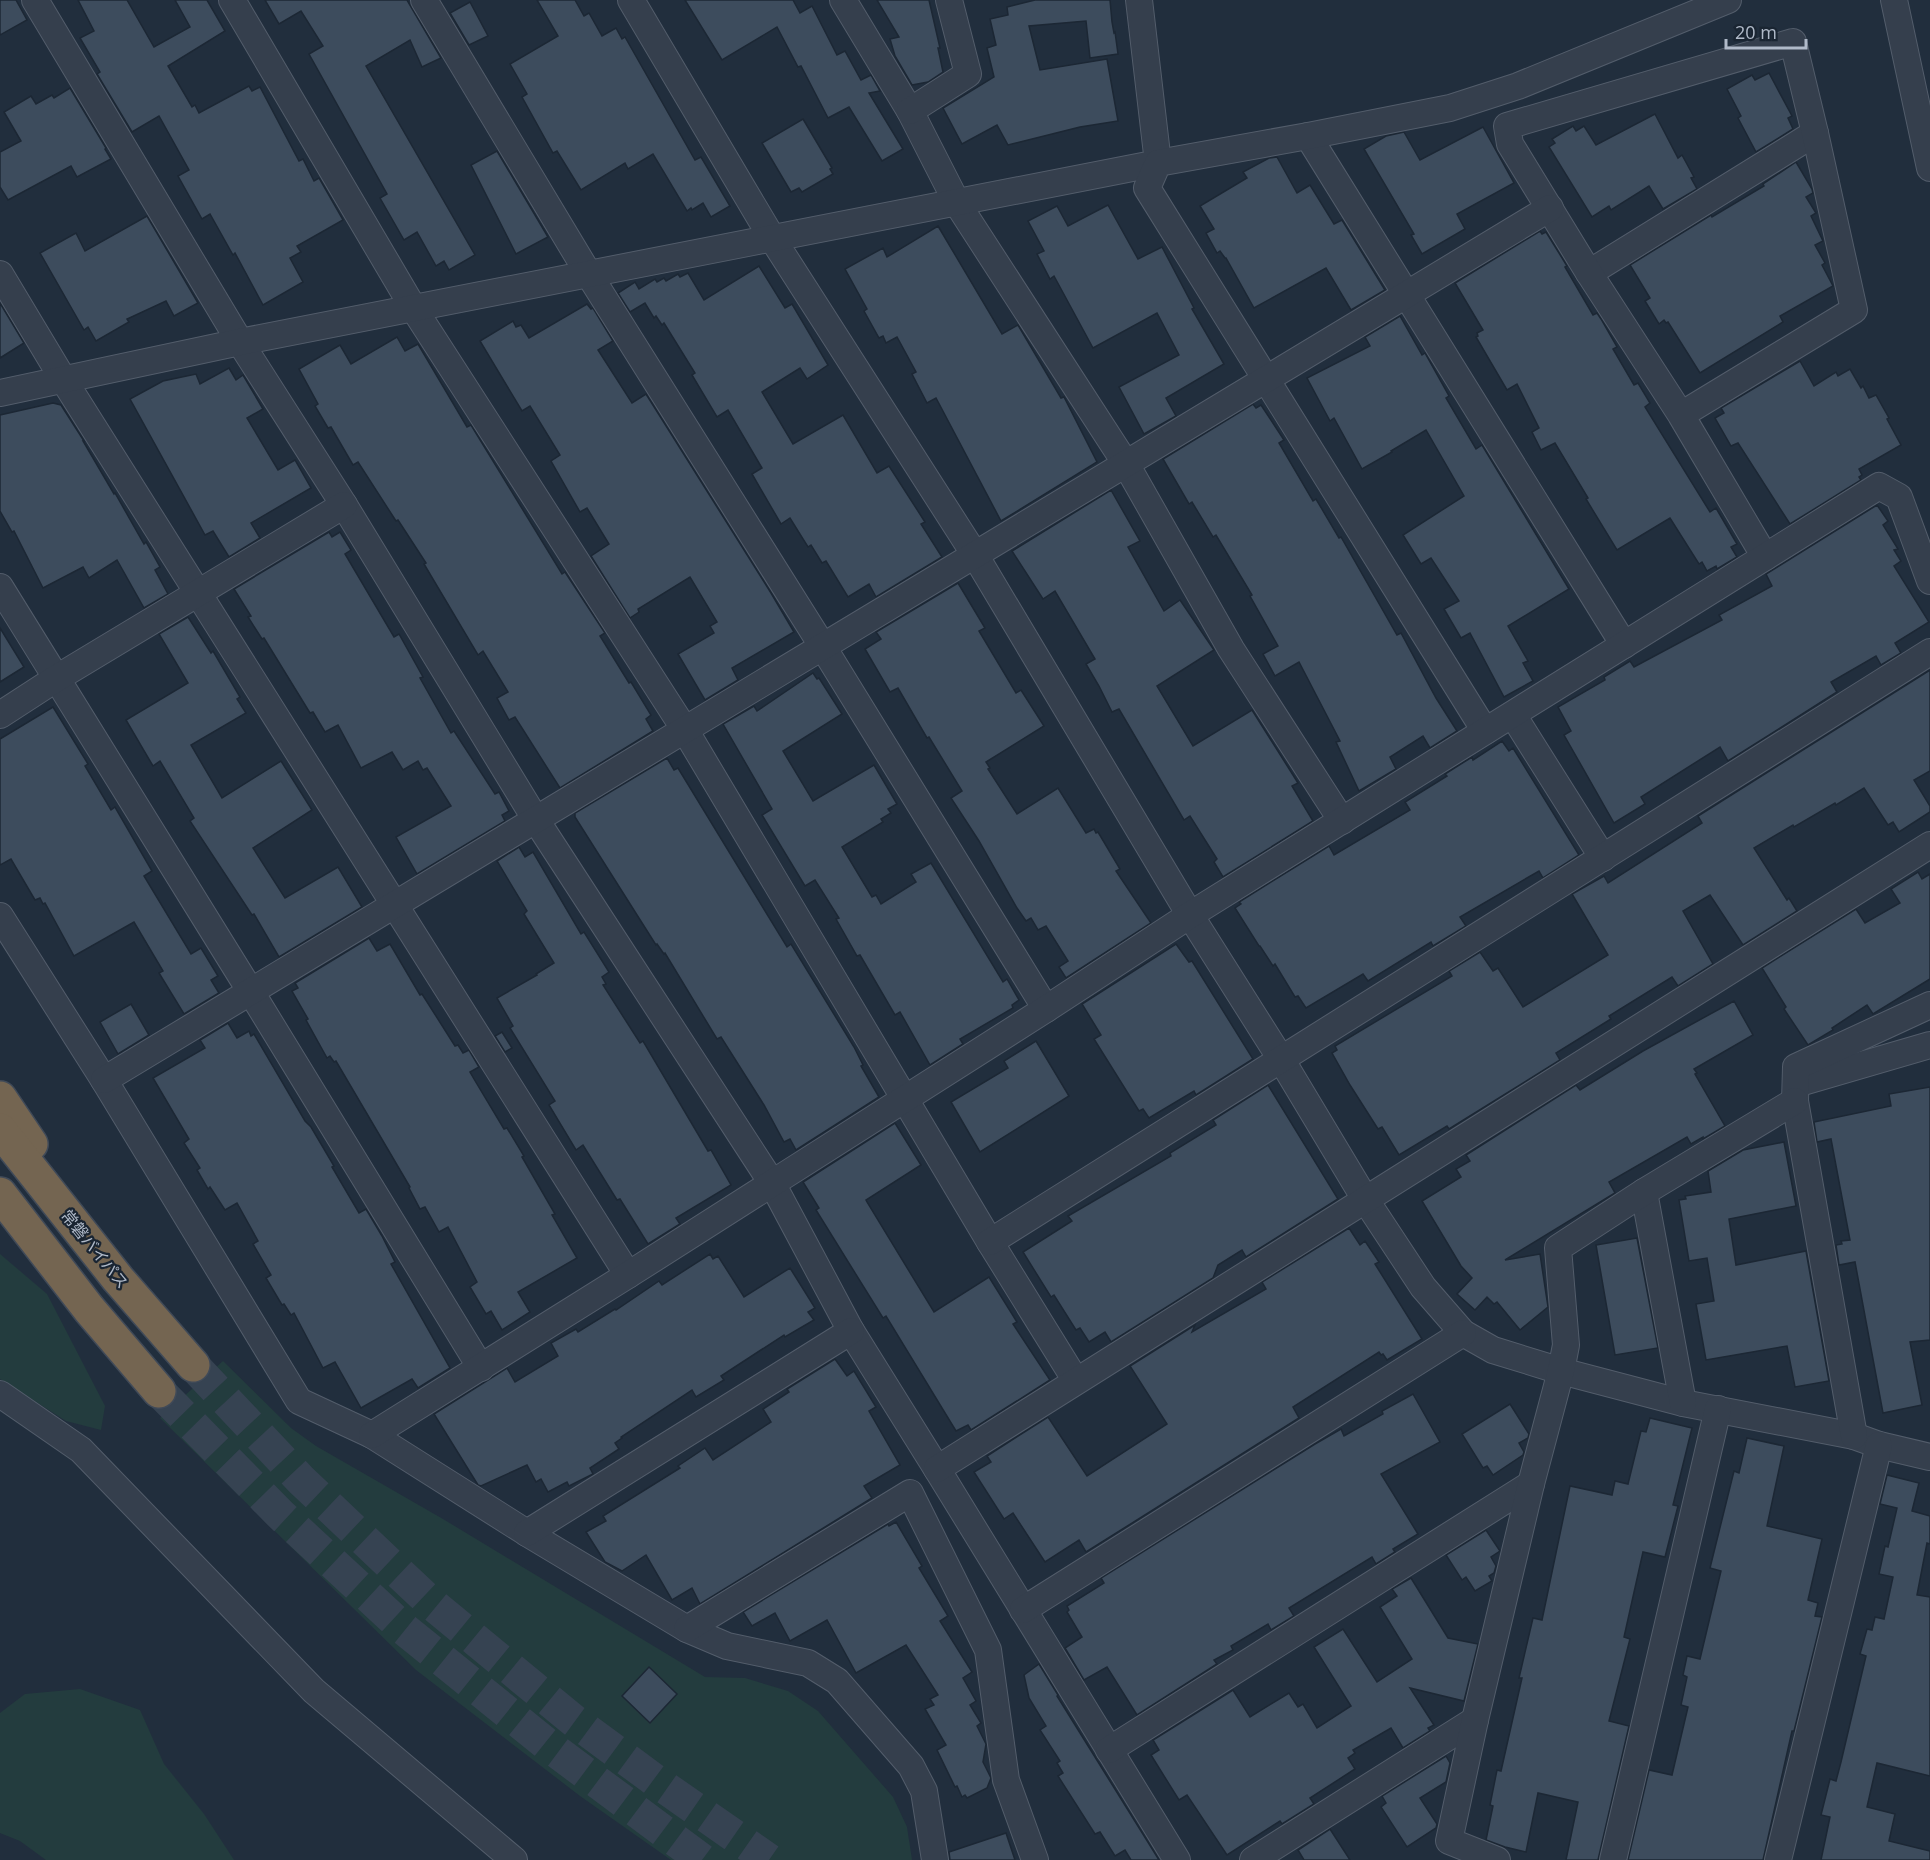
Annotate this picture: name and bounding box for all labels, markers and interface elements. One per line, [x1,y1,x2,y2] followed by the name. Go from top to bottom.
[1726,12,1806,50] scale bar
[1735,20,1777,44] text: 20 m
[56,1205,134,1293] street label: 常磐バイパス

